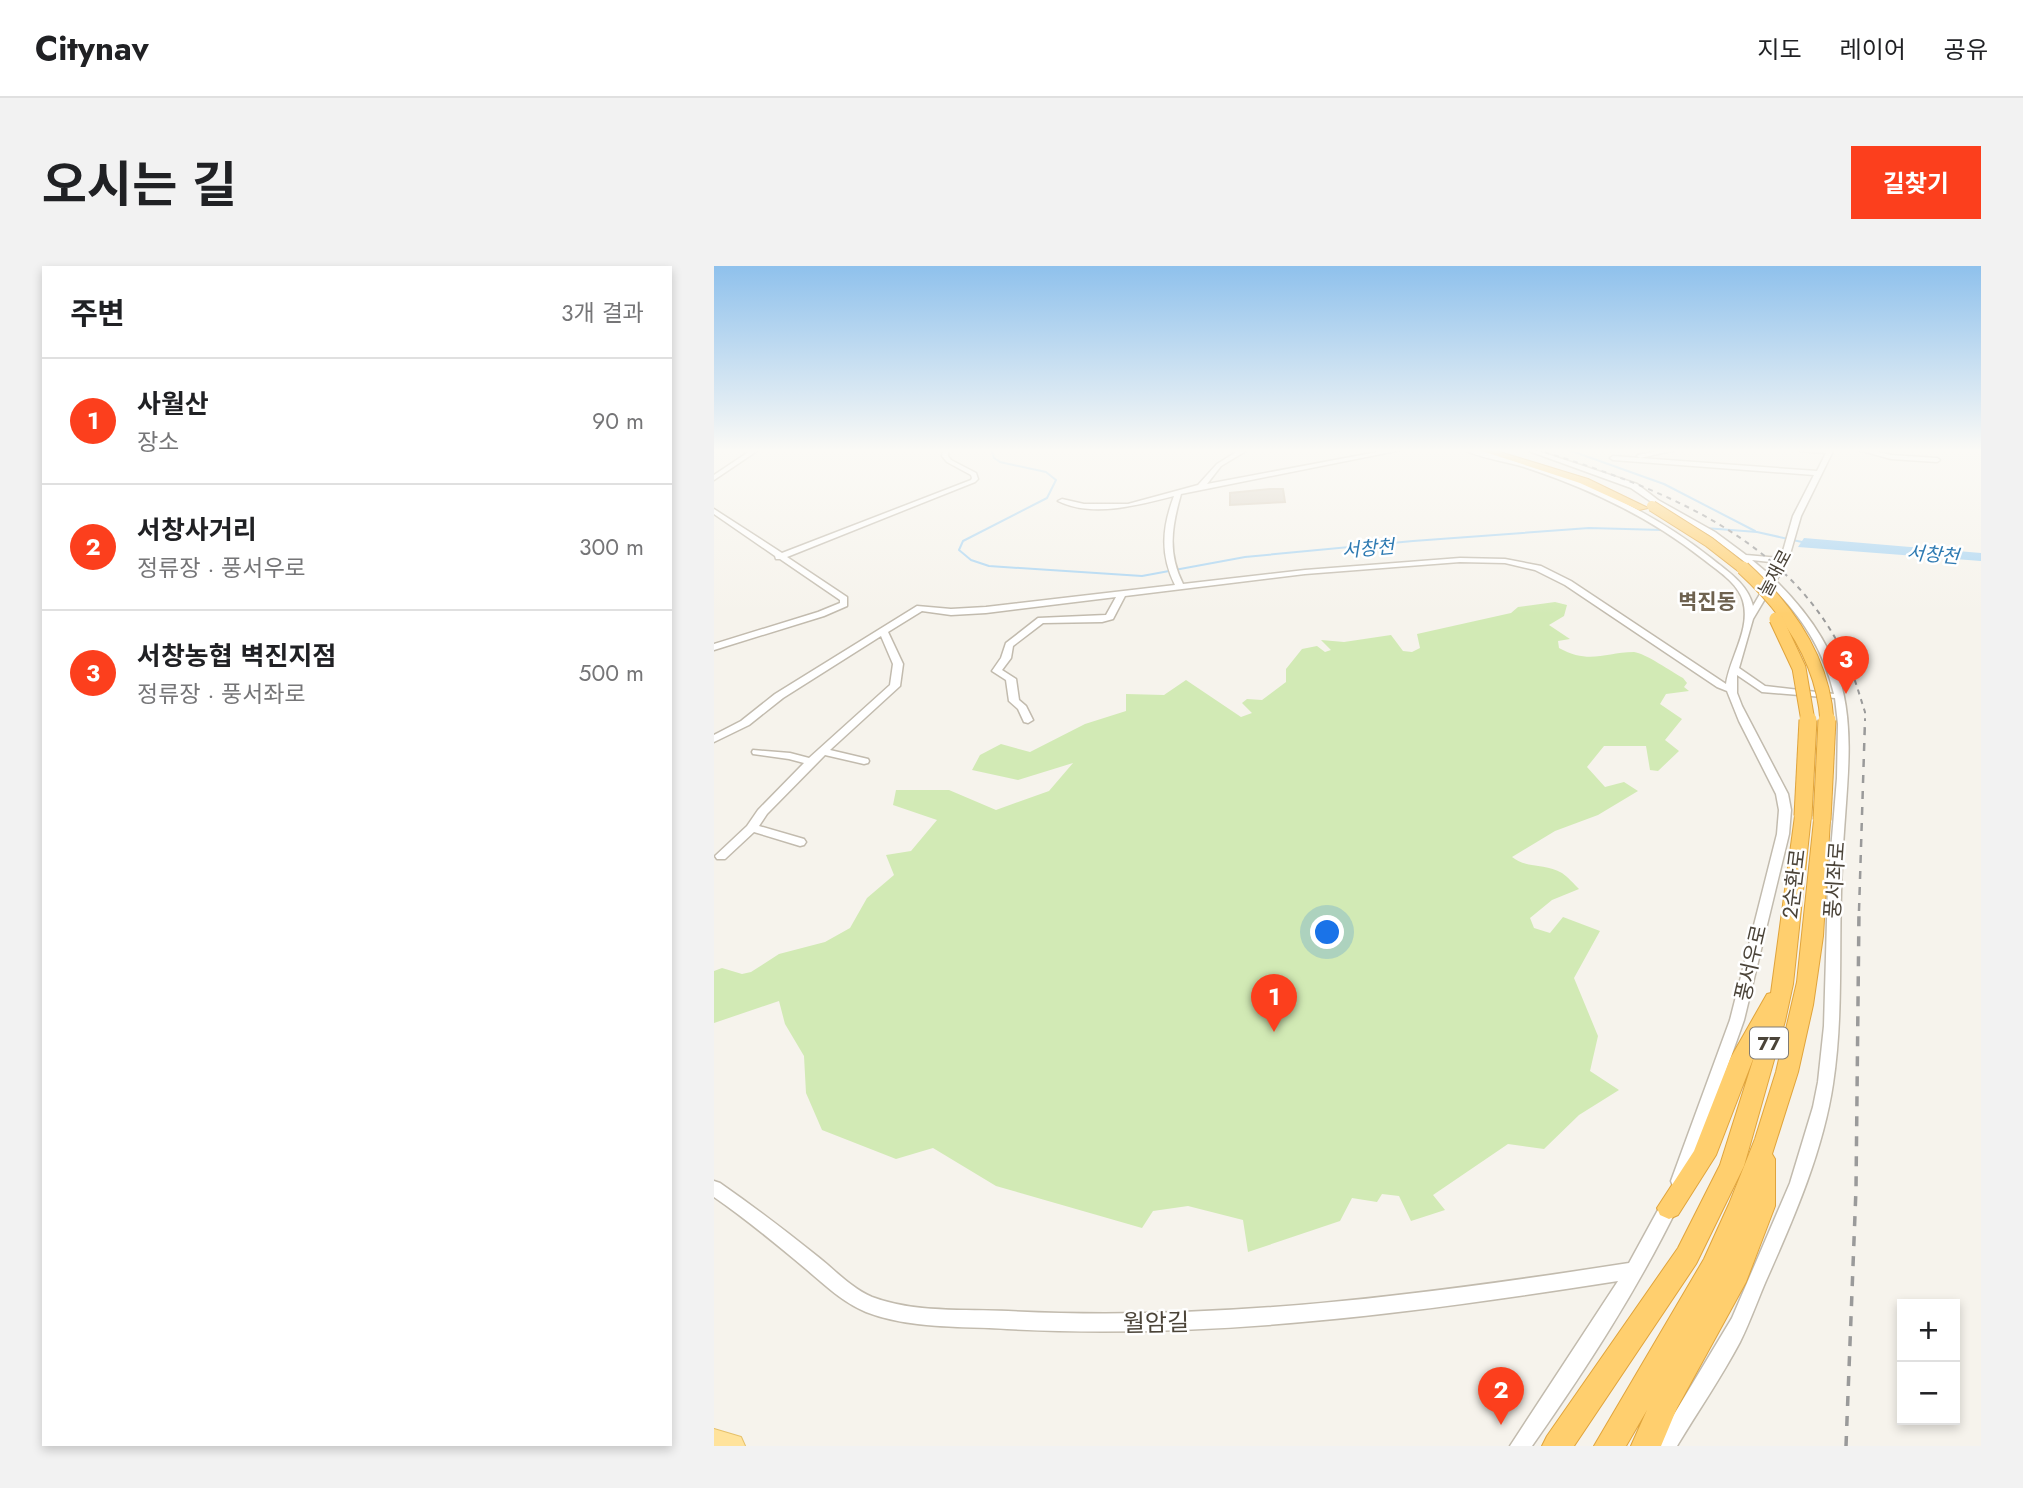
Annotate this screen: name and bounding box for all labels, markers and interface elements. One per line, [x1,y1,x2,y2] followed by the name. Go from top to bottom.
[35,25,149,72] text: Citynav
[1757,32,1802,67] text: 지도
[1840,32,1906,67] text: 레이어
[1944,32,1988,67] text: 공유
[1851,146,1981,219] button: 길찾기
[42,150,237,220] text: 오시는 길
[70,292,125,335] text: 주변
[561,296,644,330] text: 3개 결과
[137,385,209,423] text: 사월산
[87,404,99,438] text: 1
[592,404,644,438] text: 90 m
[137,425,179,459] text: 장소
[137,511,257,549] text: 서창사거리
[85,530,101,564] text: 2
[579,530,644,564] text: 300 m
[1341,533,1397,564] water label: 서창천
[1906,539,1962,570] water label: 서창천
[1752,545,1798,601] street label: 눌재로
[137,551,306,585] text: 정류장 · 풍서우로
[1678,587,1736,617] district label: 벽진동
[1823,636,1869,694] pin: 3
[137,637,336,675] text: 서창농협 벽진지점
[86,656,100,690] text: 3
[579,656,644,690] text: 500 m
[137,677,306,711] text: 정류장 · 풍서좌로
[1817,840,1853,920] street label: 풍서좌로
[1775,847,1813,921] street label: 2순환로
[1310,915,1344,949] your location
[1728,922,1774,1004] street label: 풍서우로
[1251,974,1297,1032] pin: 1
[1750,1028,1788,1058] road number: 77
[1897,1299,1960,1425] map controls
[1897,1299,1960,1362] button: +
[1123,1304,1189,1341] street label: 월암길
[1897,1362,1960,1425] button: −
[1478,1367,1524,1425] pin: 2

